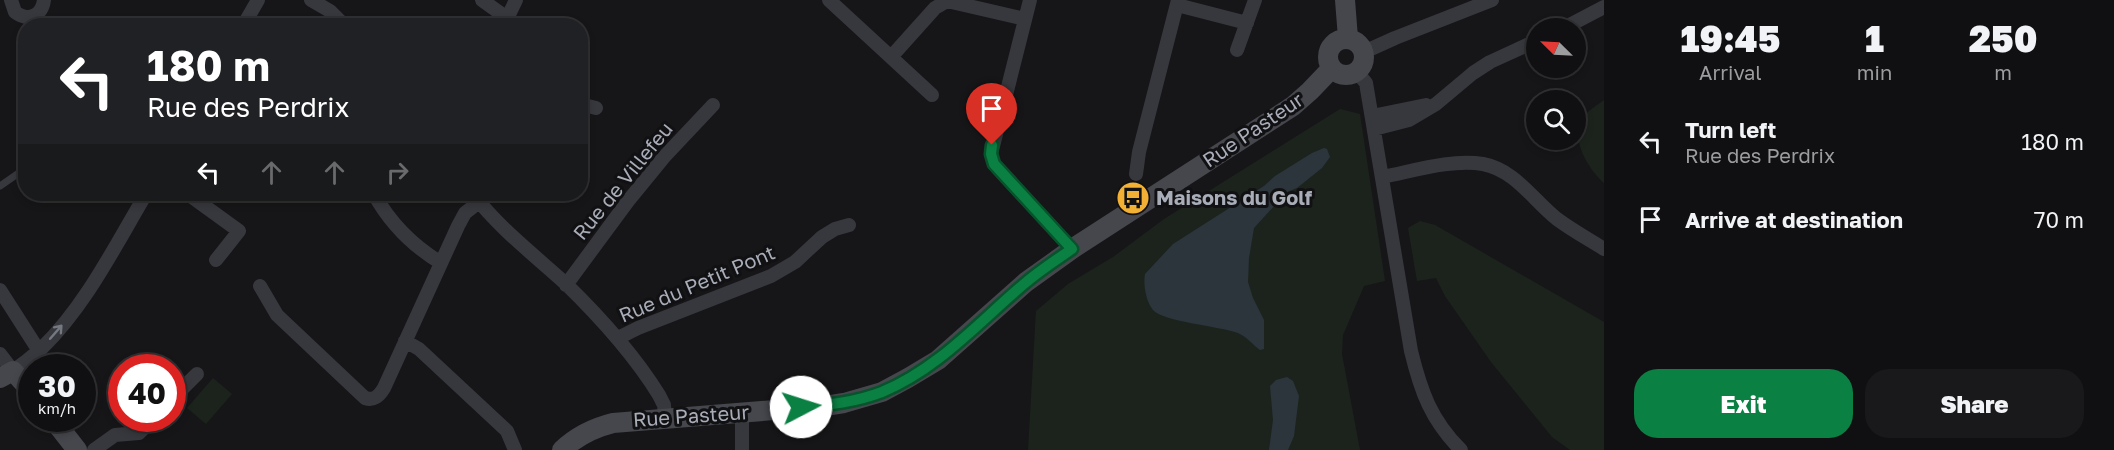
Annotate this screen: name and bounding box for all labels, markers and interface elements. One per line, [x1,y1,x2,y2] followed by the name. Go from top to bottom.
[1681,17,1780,60] text: 19:45
[1865,17,1884,60] text: 1
[1969,17,2037,60] text: 250
[1526,18,1586,78] north arrow
[1526,18,1586,150] map controls
[147,40,270,90] text: 180 m
[48,42,126,120] icon: left
[1699,60,1762,84] text: Arrival
[1857,60,1892,84] text: min
[1994,60,2012,84] text: m
[966,83,1017,145] pin
[1198,87,1307,172] street label: Rue Pasteur
[1526,90,1586,150] button: search
[147,91,349,123] text: Rue des Perdrix
[975,92,1008,125] icon: arrive
[1685,116,1776,143] text: Turn left
[567,117,677,244] street label: Rue de Villefeu
[1634,125,1667,158] icon: left
[2021,128,2084,155] text: 180 m
[1685,143,1835,167] text: Rue des Perdrix
[192,156,225,189] icon: left
[255,156,288,189] icon: ahead
[318,156,351,189] icon: ahead
[381,156,414,189] icon: right
[1115,180,1151,216] bus stop icon: Maisons du Golf
[1156,185,1313,209] place label: Maisons du Golf
[1634,203,1667,236] icon: arrive
[1685,206,1903,233] text: Arrive at destination
[2034,206,2084,233] text: 70 m
[615,239,778,327] street label: Rue du Petit Pont
[49,325,63,340] one-way arrow
[108,354,186,432] speed limit sign: 40
[38,368,76,404] text: 30
[1634,369,1853,438] button: Exit
[1865,369,2084,438] button: Share
[769,375,833,439] position arrow
[38,399,76,417] text: km/h
[632,399,750,431] street label: Rue Pasteur

